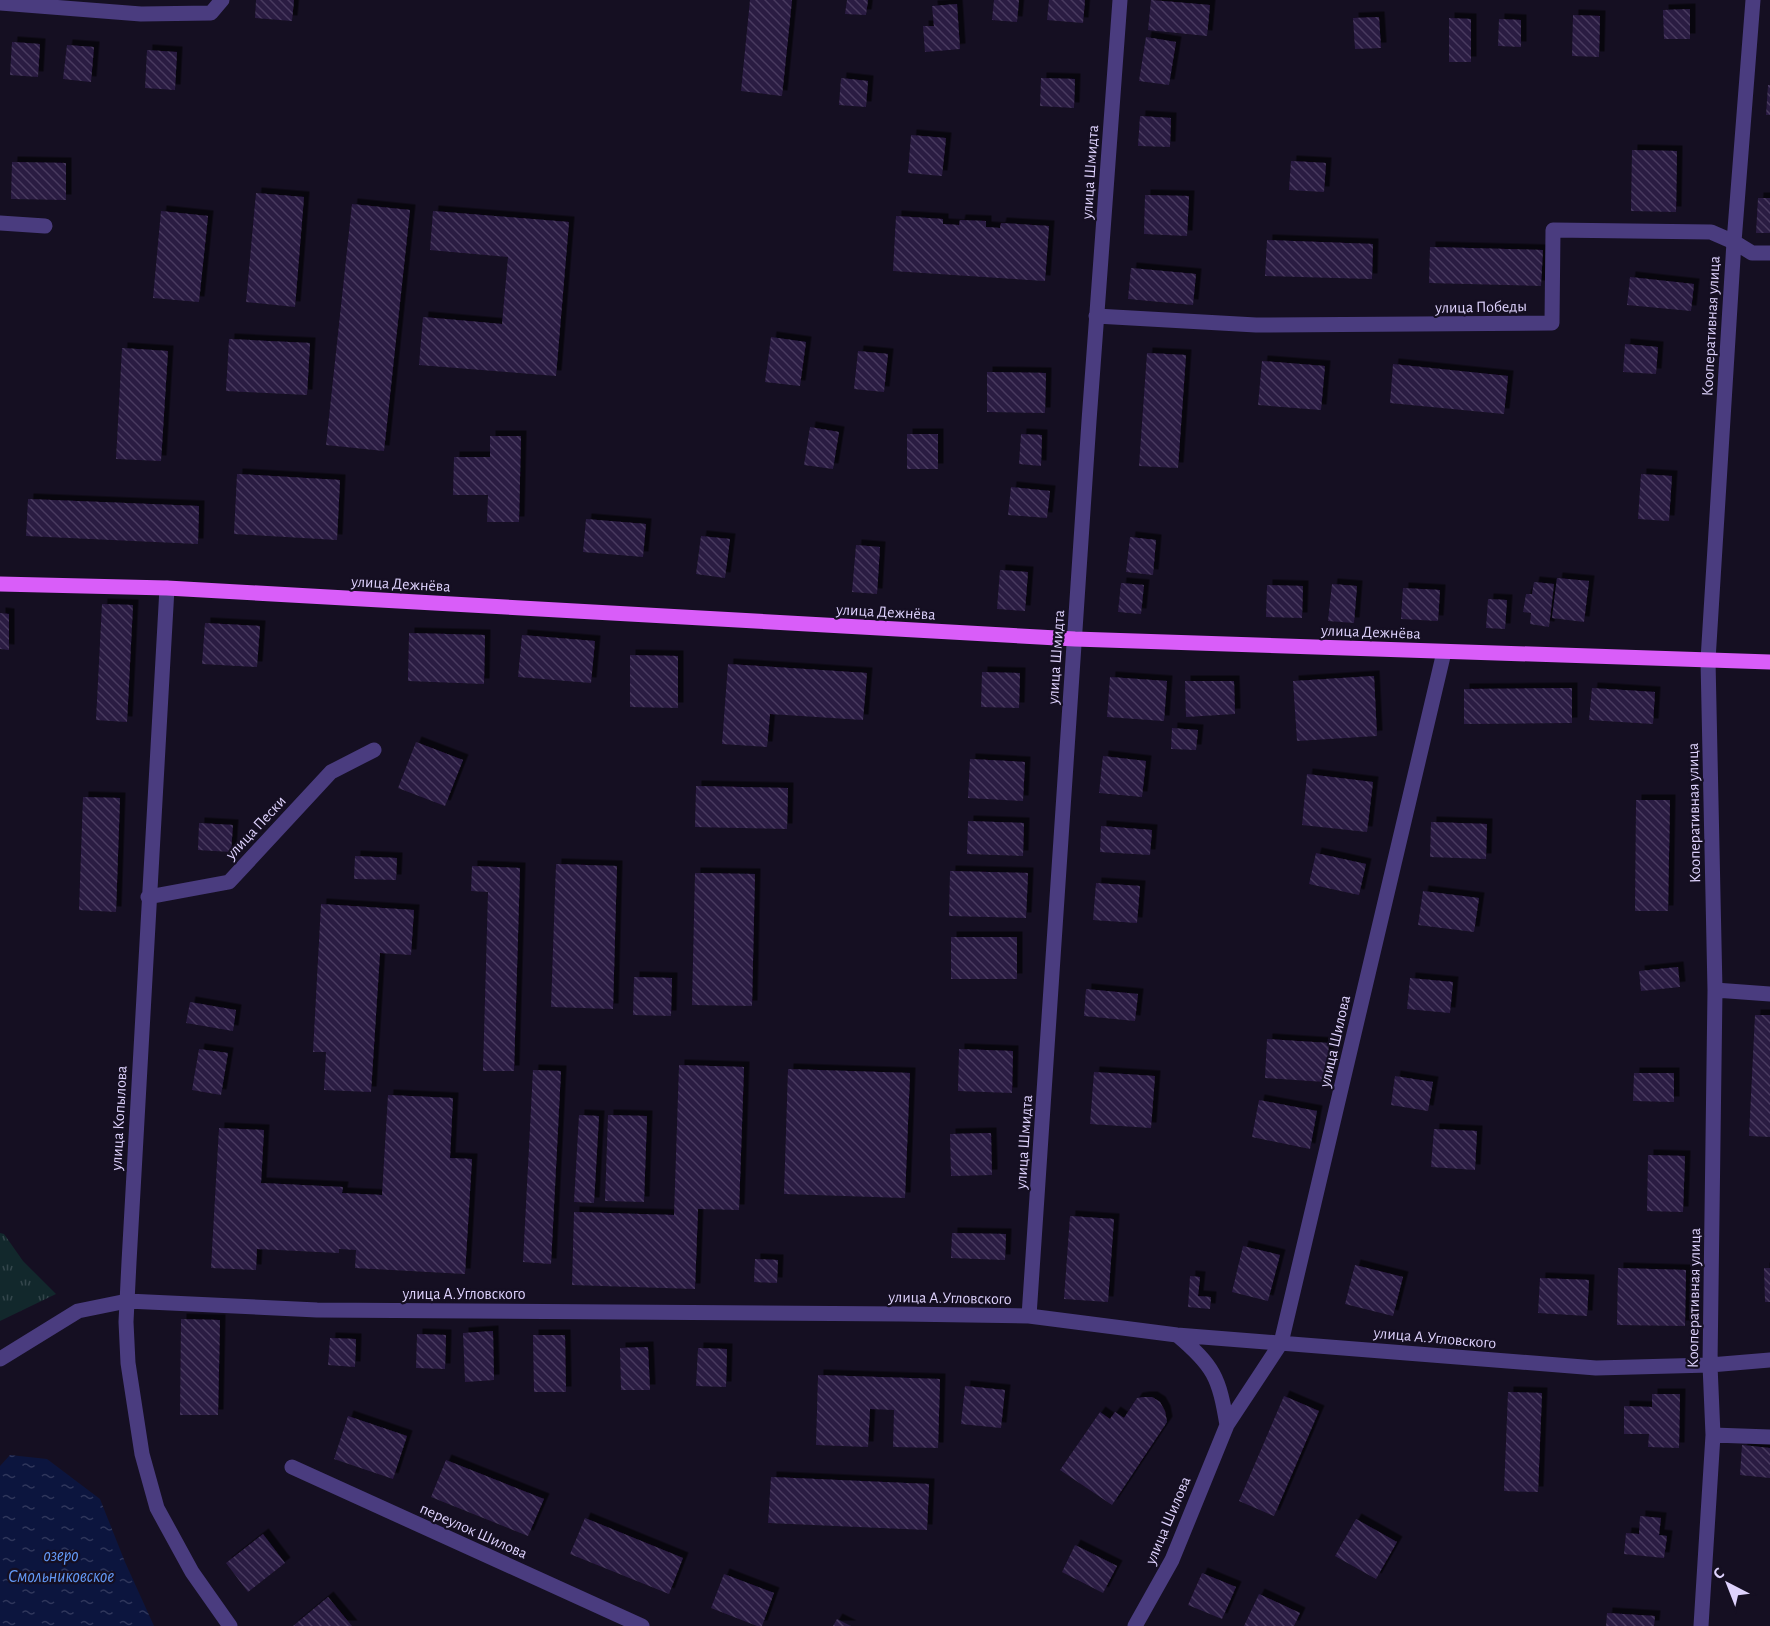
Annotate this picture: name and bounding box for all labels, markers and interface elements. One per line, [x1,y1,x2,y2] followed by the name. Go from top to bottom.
[1079,124,1102,221] street label: улица Шмидта
[1699,256,1724,397] street label: Кооперативная улица
[1434,298,1527,317] street label: улица Победы
[350,573,451,596] street label: улица Дежнёва
[835,601,936,624] street label: улица Дежнёва
[1045,609,1068,706] street label: улица Шмидта
[1320,622,1421,643] street label: улица Дежнёва
[1685,743,1704,883] street label: Кооперативная улица
[222,793,290,864] street label: улица Пески
[1316,994,1354,1090] street label: улица Шилова
[108,1065,131,1172] street label: улица Копылова
[1013,1094,1036,1191] street label: улица Шмидта
[1685,1228,1704,1368] street label: Кооперативная улица
[401,1286,526,1303] street label: улица А.Угловского
[887,1289,1012,1308] street label: улица А.Угловского
[1372,1325,1497,1352] street label: улица А.Угловского
[1142,1474,1195,1568] street label: улица Шилова
[417,1500,530,1563] street label: переулок Шилова
[8,1547,114,1586] water label: озеро Смольниковское
[1698,1554,1758,1614] north arrow
[1710,1565,1727,1583] text: С

